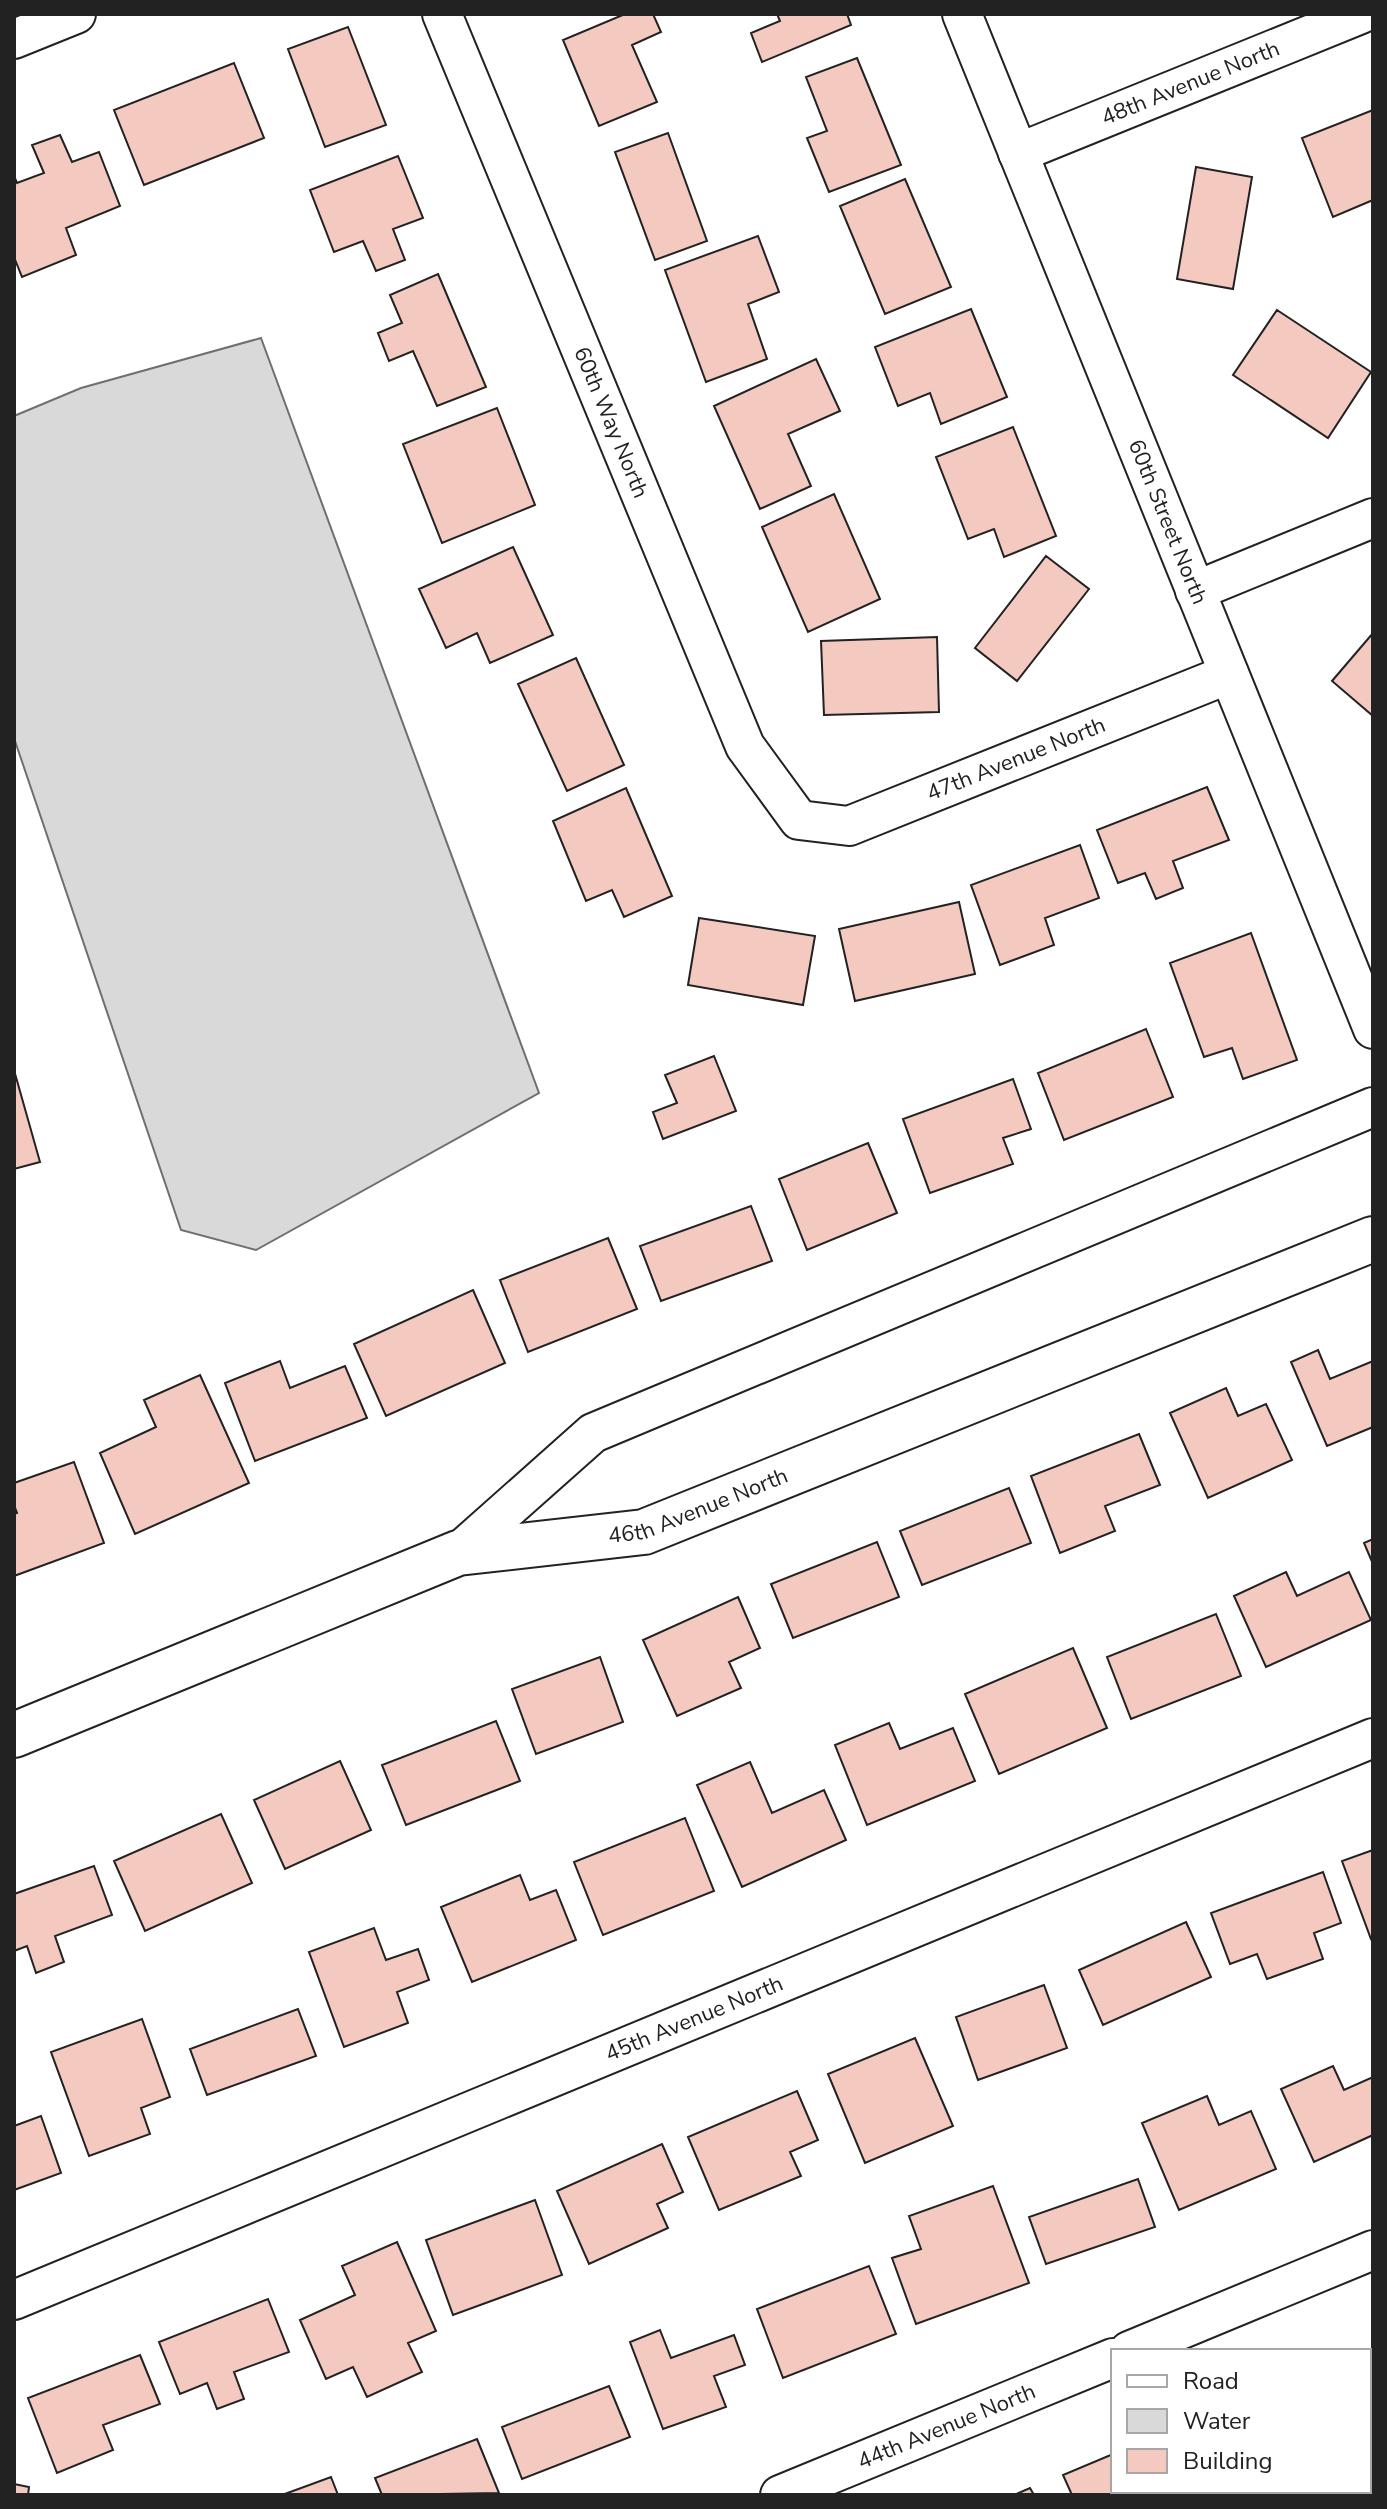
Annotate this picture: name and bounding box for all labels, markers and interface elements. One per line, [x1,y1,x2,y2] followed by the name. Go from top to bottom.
[1097,34,1284,133] street label: 48th Avenue North
[566,342,656,502] street label: 60th Way North
[1121,435,1214,609] street label: 60th Street North
[922,710,1110,808] street label: 47th Avenue North
[606,1461,792,1551] street label: 46th Avenue North
[601,1969,788,2069] street label: 45th Avenue North
[1111,2349,1371,2493] legend
[1183,2365,1239,2397] text: Road
[853,2376,1040,2477] street label: 44th Avenue North
[1183,2405,1251,2437] text: Water
[1183,2445,1273,2477] text: Building

